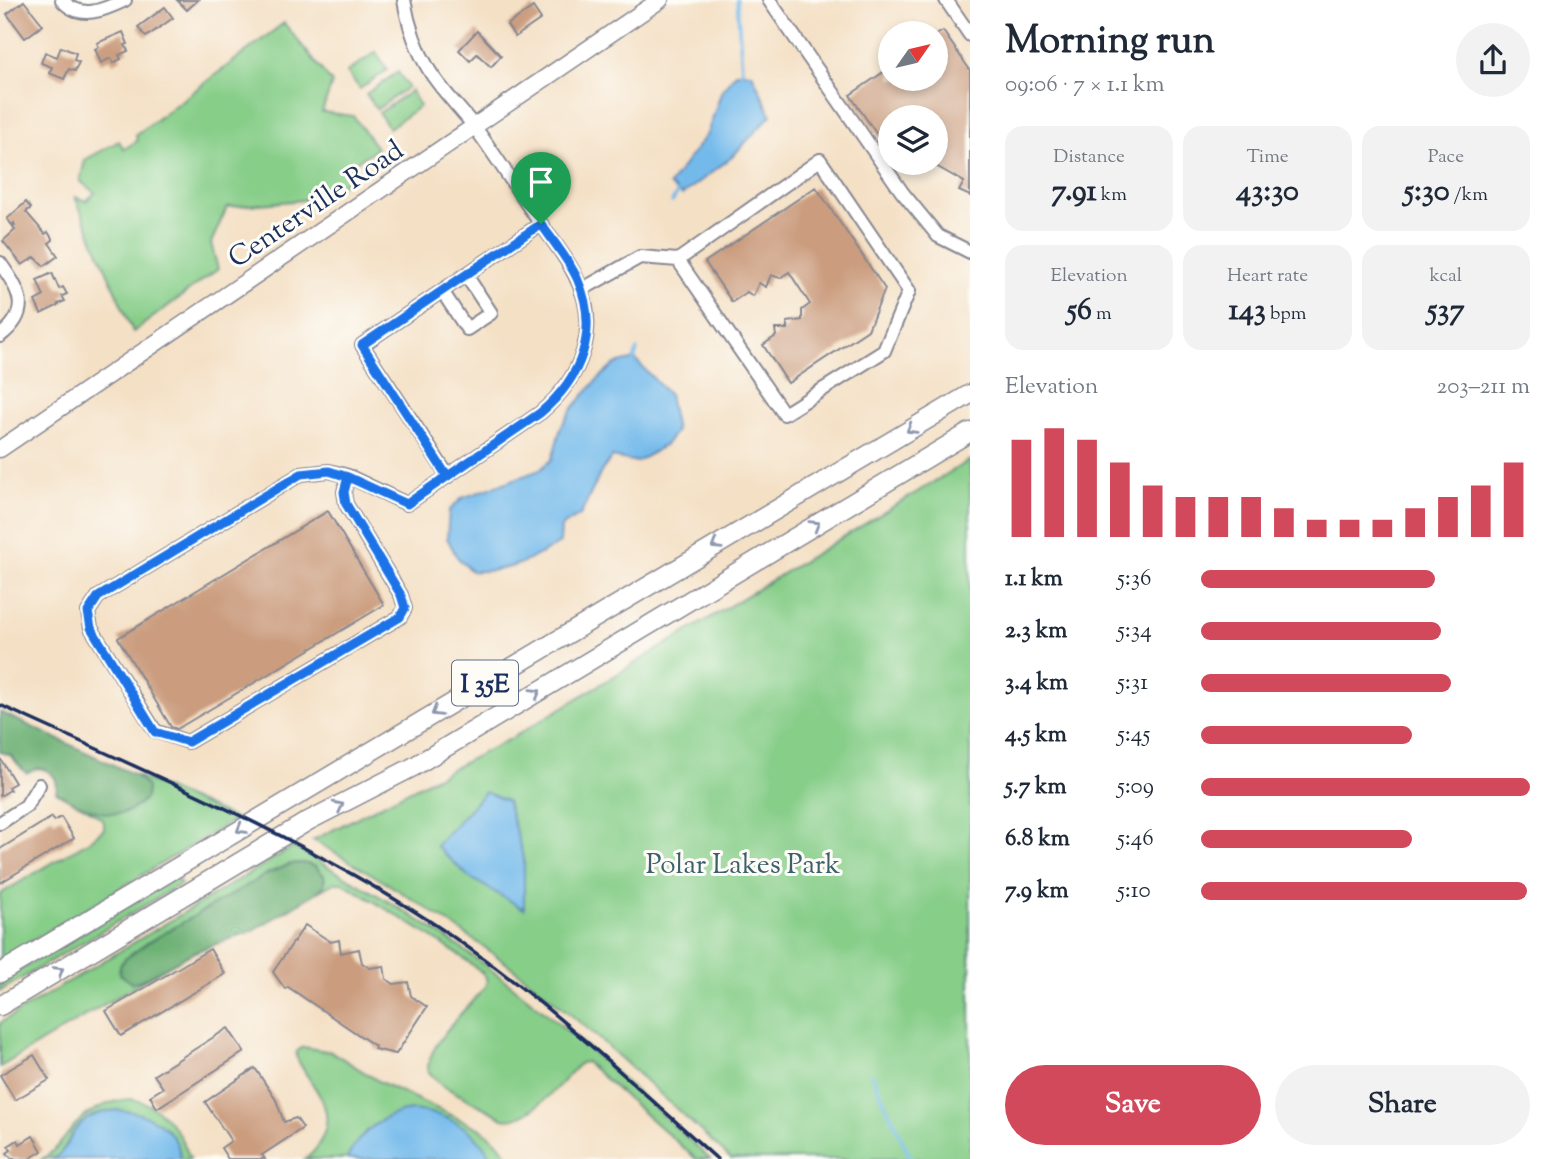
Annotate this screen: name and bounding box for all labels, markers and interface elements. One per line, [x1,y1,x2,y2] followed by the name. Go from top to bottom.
[1005,16,1215,70] text: Morning run
[878,21,948,91] north arrow
[878,21,948,175] map controls
[1456,23,1530,97] button: share
[1005,69,1165,102] text: 09:06 · 7 × 1.1 km
[878,105,948,175] button: layers
[221,132,413,279] street label: Centerville Road
[1053,144,1125,171] text: Distance
[1246,144,1289,171] text: Time
[1428,144,1464,171] text: Pace
[511,152,571,224] pin
[522,163,560,201] icon: arrive
[1051,171,1097,214] text: 7.91
[1236,171,1299,214] text: 43:30
[1404,171,1450,214] text: 5:30
[1097,182,1127,209] text: km
[1450,182,1488,209] text: /km
[1051,263,1128,290] text: Elevation
[1227,263,1308,290] text: Heart rate
[1429,263,1462,290] text: kcal
[1067,290,1092,333] text: 56
[1229,290,1266,333] text: 143
[1427,290,1465,333] text: 537
[1092,301,1112,328] text: m
[1266,301,1306,328] text: bpm
[1005,371,1098,404] text: Elevation
[1436,371,1530,404] text: 203–211 m
[906,421,919,434] one-way arrow
[808,521,821,534] one-way arrow
[711,537,724,550] one-way arrow
[1005,563,1063,596] text: 1.1 km
[1117,563,1151,596] text: 5:36
[1005,615,1067,648] text: 2.3 km
[1117,615,1152,648] text: 5:34
[452,660,518,706] road number: I 35E
[1005,667,1068,700] text: 3.4 km
[1117,667,1148,700] text: 5:31
[529,688,542,701] one-way arrow
[431,704,444,717] one-way arrow
[1005,719,1067,752] text: 4.5 km
[1117,719,1150,752] text: 5:45
[1005,771,1067,804] text: 5.7 km
[1117,771,1154,804] text: 5:09
[332,800,344,814] one-way arrow
[236,820,249,833] one-way arrow
[1005,823,1070,856] text: 6.8 km
[1117,823,1154,856] text: 5:46
[646,846,840,886] park label: Polar Lakes Park
[1005,875,1068,908] text: 7.9 km
[1117,875,1151,908] text: 5:10
[51,967,64,980] one-way arrow
[1005,1065,1261,1145] button: Save
[1275,1065,1530,1145] button: Share

